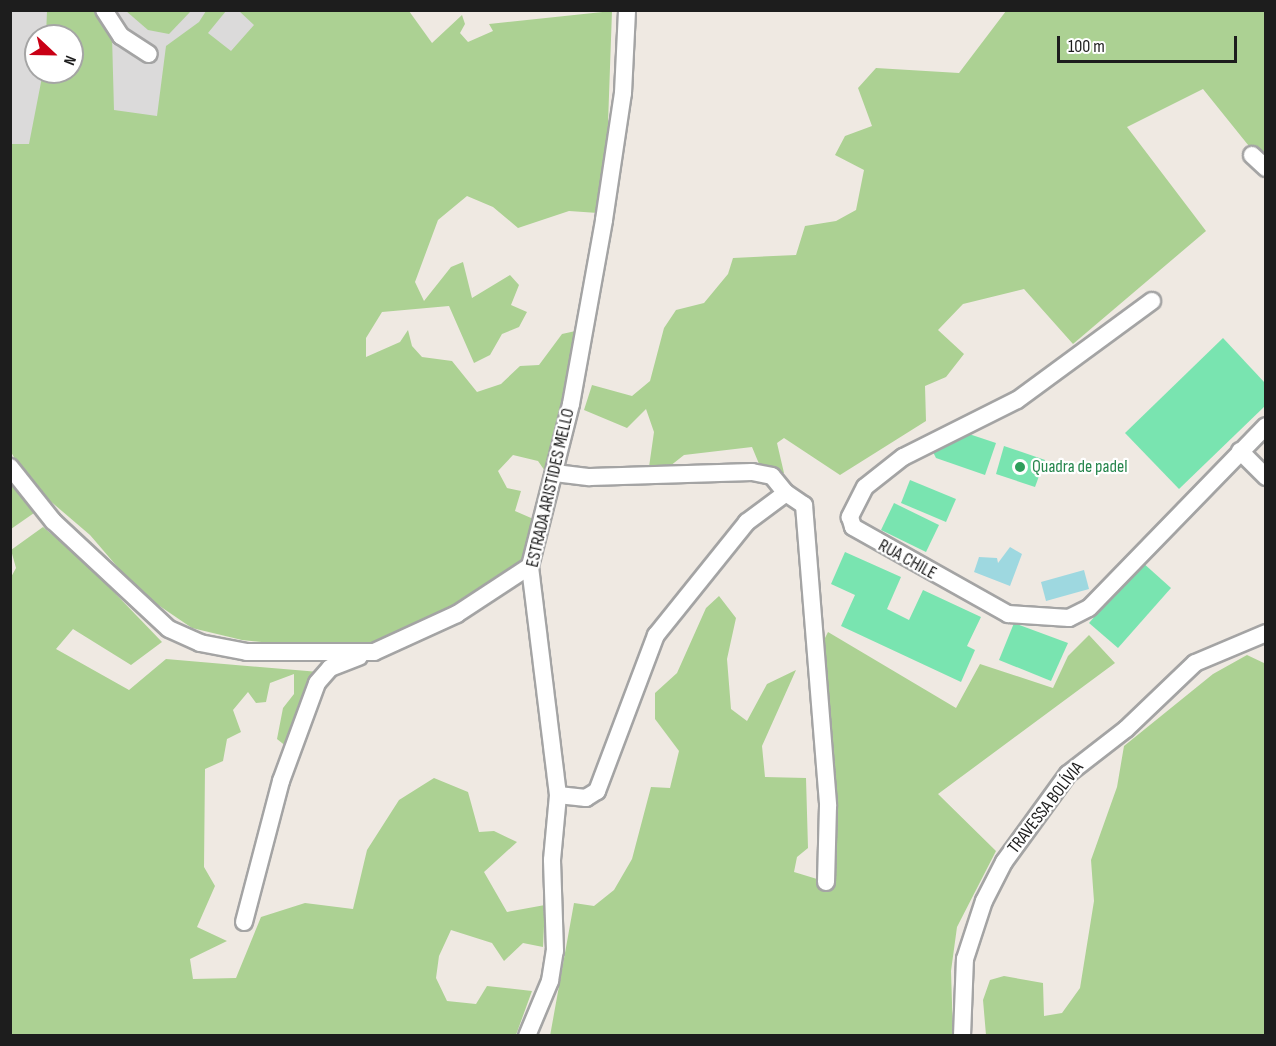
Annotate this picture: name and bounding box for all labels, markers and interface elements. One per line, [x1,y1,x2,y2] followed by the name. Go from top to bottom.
[24,24,84,84] north arrow
[1060,24,1240,62] scale bar
[1068,36,1105,57] text: 100 m
[59,53,80,68] text: N
[522,406,580,570] street label: ESTRADA ARISTIDES MELLO
[1032,456,1128,478] place label: Quadra de padel
[1013,460,1027,474] marker: Quadra de padel
[874,535,940,585] street label: RUA CHILE
[1003,758,1089,858] street label: TRAVESSA BOLÍVIA

